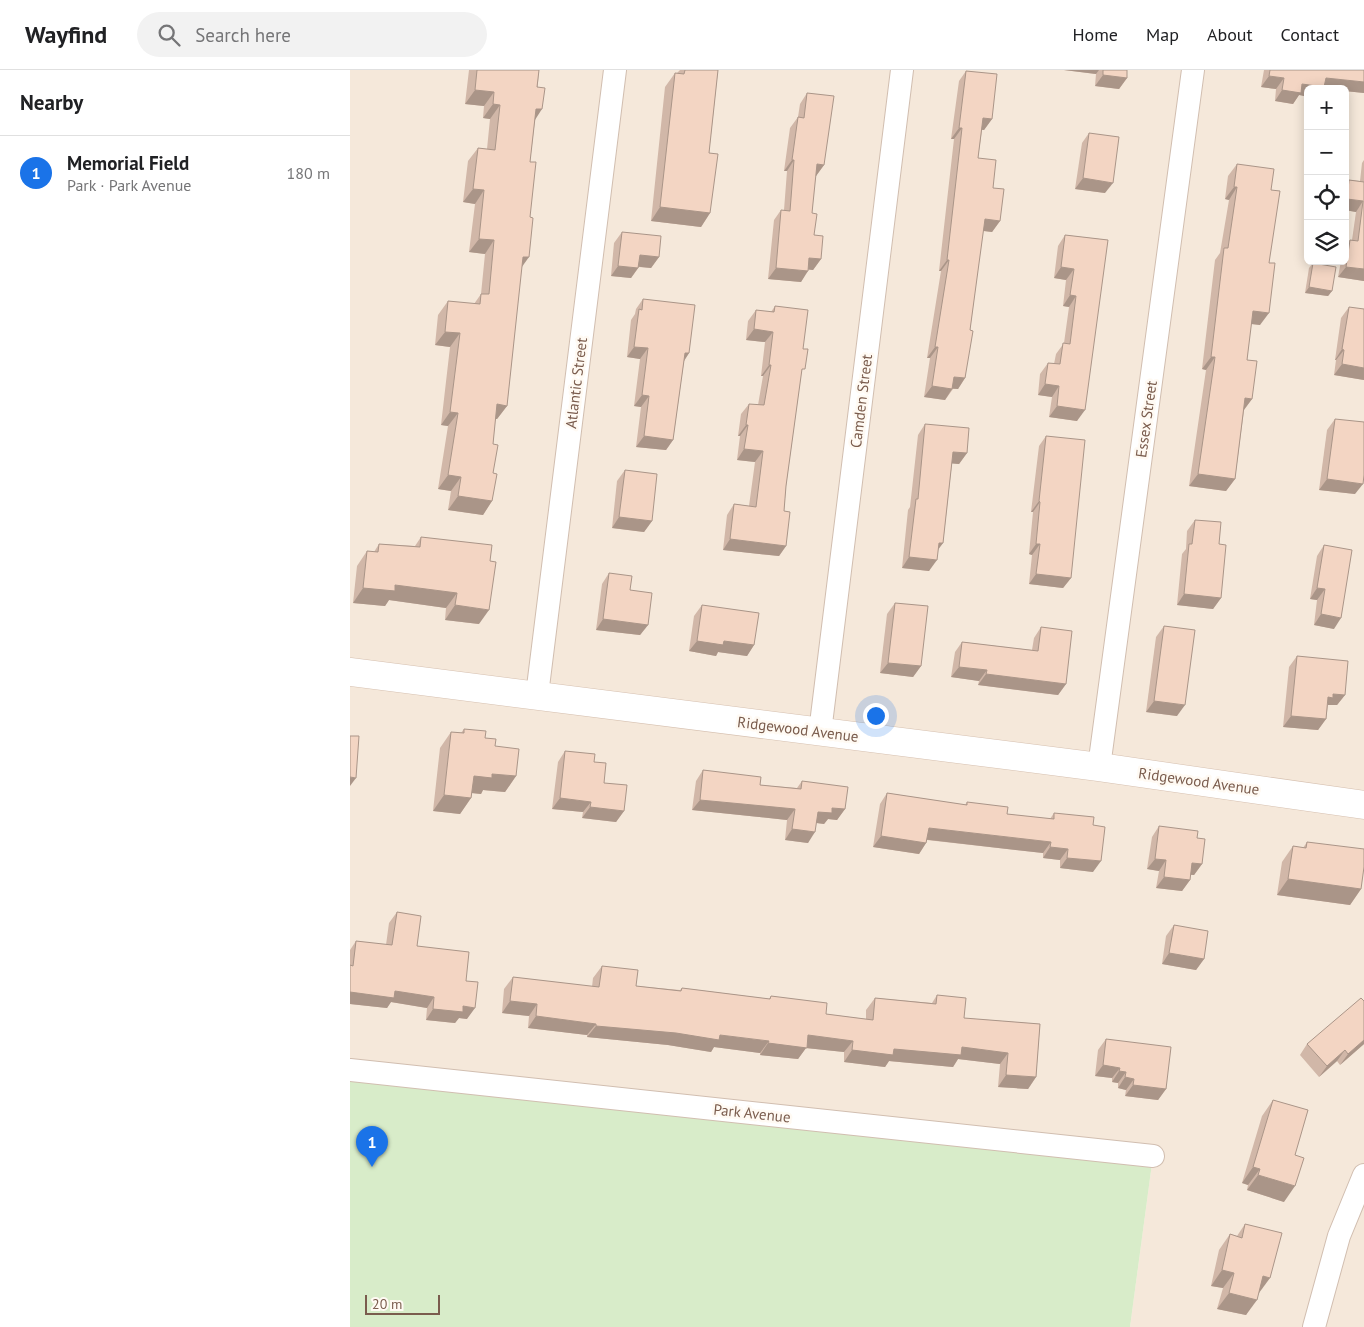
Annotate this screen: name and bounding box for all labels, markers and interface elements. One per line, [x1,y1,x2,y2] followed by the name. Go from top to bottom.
[137,12,487,57] search box
[25,19,107,50] text: Wayfind
[155,21,183,49] icon: search
[195,23,291,47] text: Search here
[1072,23,1118,46] text: Home
[1146,23,1179,46] text: Map
[1207,23,1253,46] text: About
[1281,23,1339,46] text: Contact
[1304,85,1349,265] map controls
[1304,85,1349,130] button: +
[20,89,83,116] text: Nearby
[1304,130,1349,175] button: −
[67,151,189,175] text: Memorial Field
[31,163,41,183] text: 1
[287,163,330,183] text: 180 m
[67,175,191,195] text: Park · Park Avenue
[1304,175,1349,220] button: locate
[1304,220,1349,265] button: layers
[561,336,591,430] street label: Atlantic Street
[846,353,876,449] street label: Camden Street
[1131,379,1161,459] street label: Essex Street
[863,703,889,729] your location
[736,712,860,746] street label: Ridgewood Avenue
[1137,763,1261,799] street label: Ridgewood Avenue
[712,1100,792,1126] street label: Park Avenue
[356,1126,388,1167] pin: 1
[365,1292,440,1315] scale bar
[372,1295,402,1313] text: 20 m

